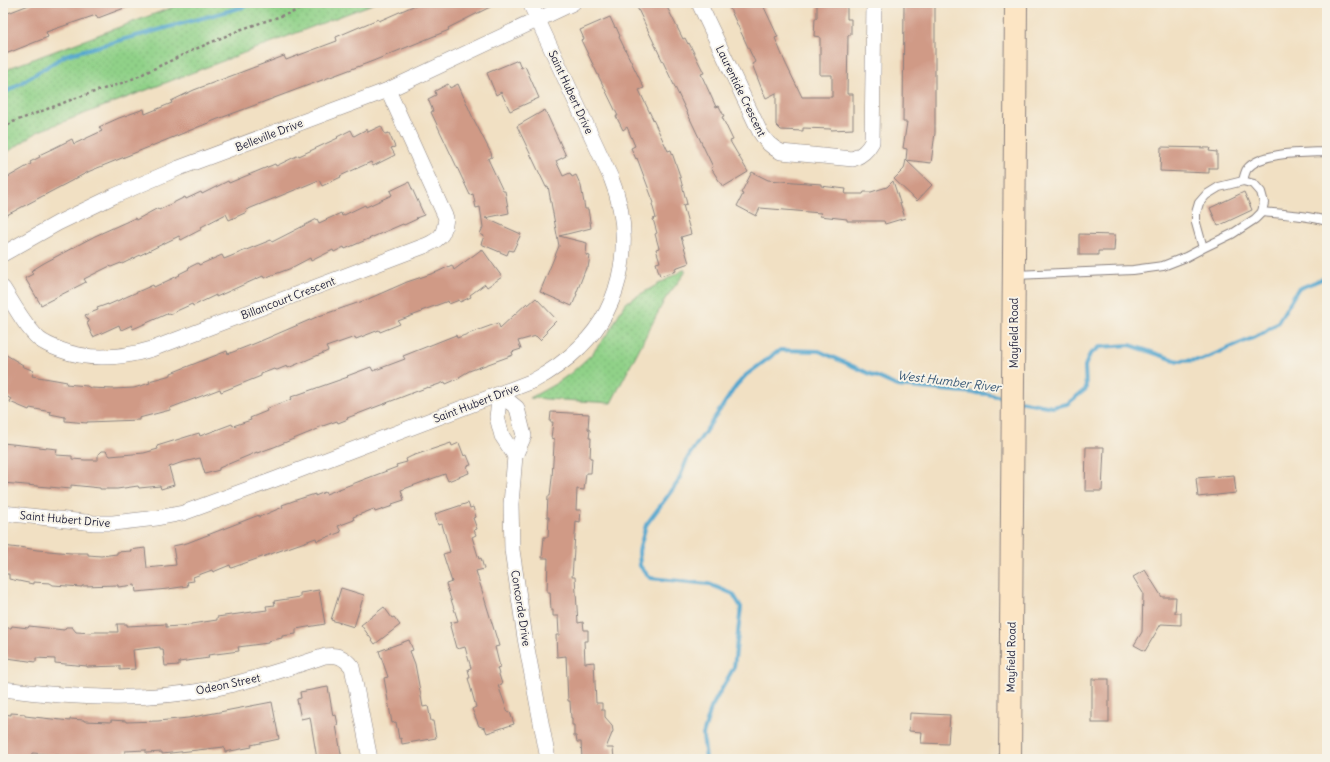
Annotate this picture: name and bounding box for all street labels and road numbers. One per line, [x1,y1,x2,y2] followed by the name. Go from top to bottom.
[713,43,769,139] street label: Laurentide Crescent
[546,48,597,136] street label: Saint Hubert Drive
[233,116,305,154] street label: Belleville Drive
[239,273,337,322] street label: Billancourt Crescent
[1007,297,1021,368] street label: Mayfield Road
[431,380,521,426] street label: Saint Hubert Drive
[19,508,111,530] street label: Saint Hubert Drive
[508,569,534,647] street label: Concorde Drive
[1003,621,1019,692] street label: Mayfield Road
[195,670,262,698] street label: Odeon Street

